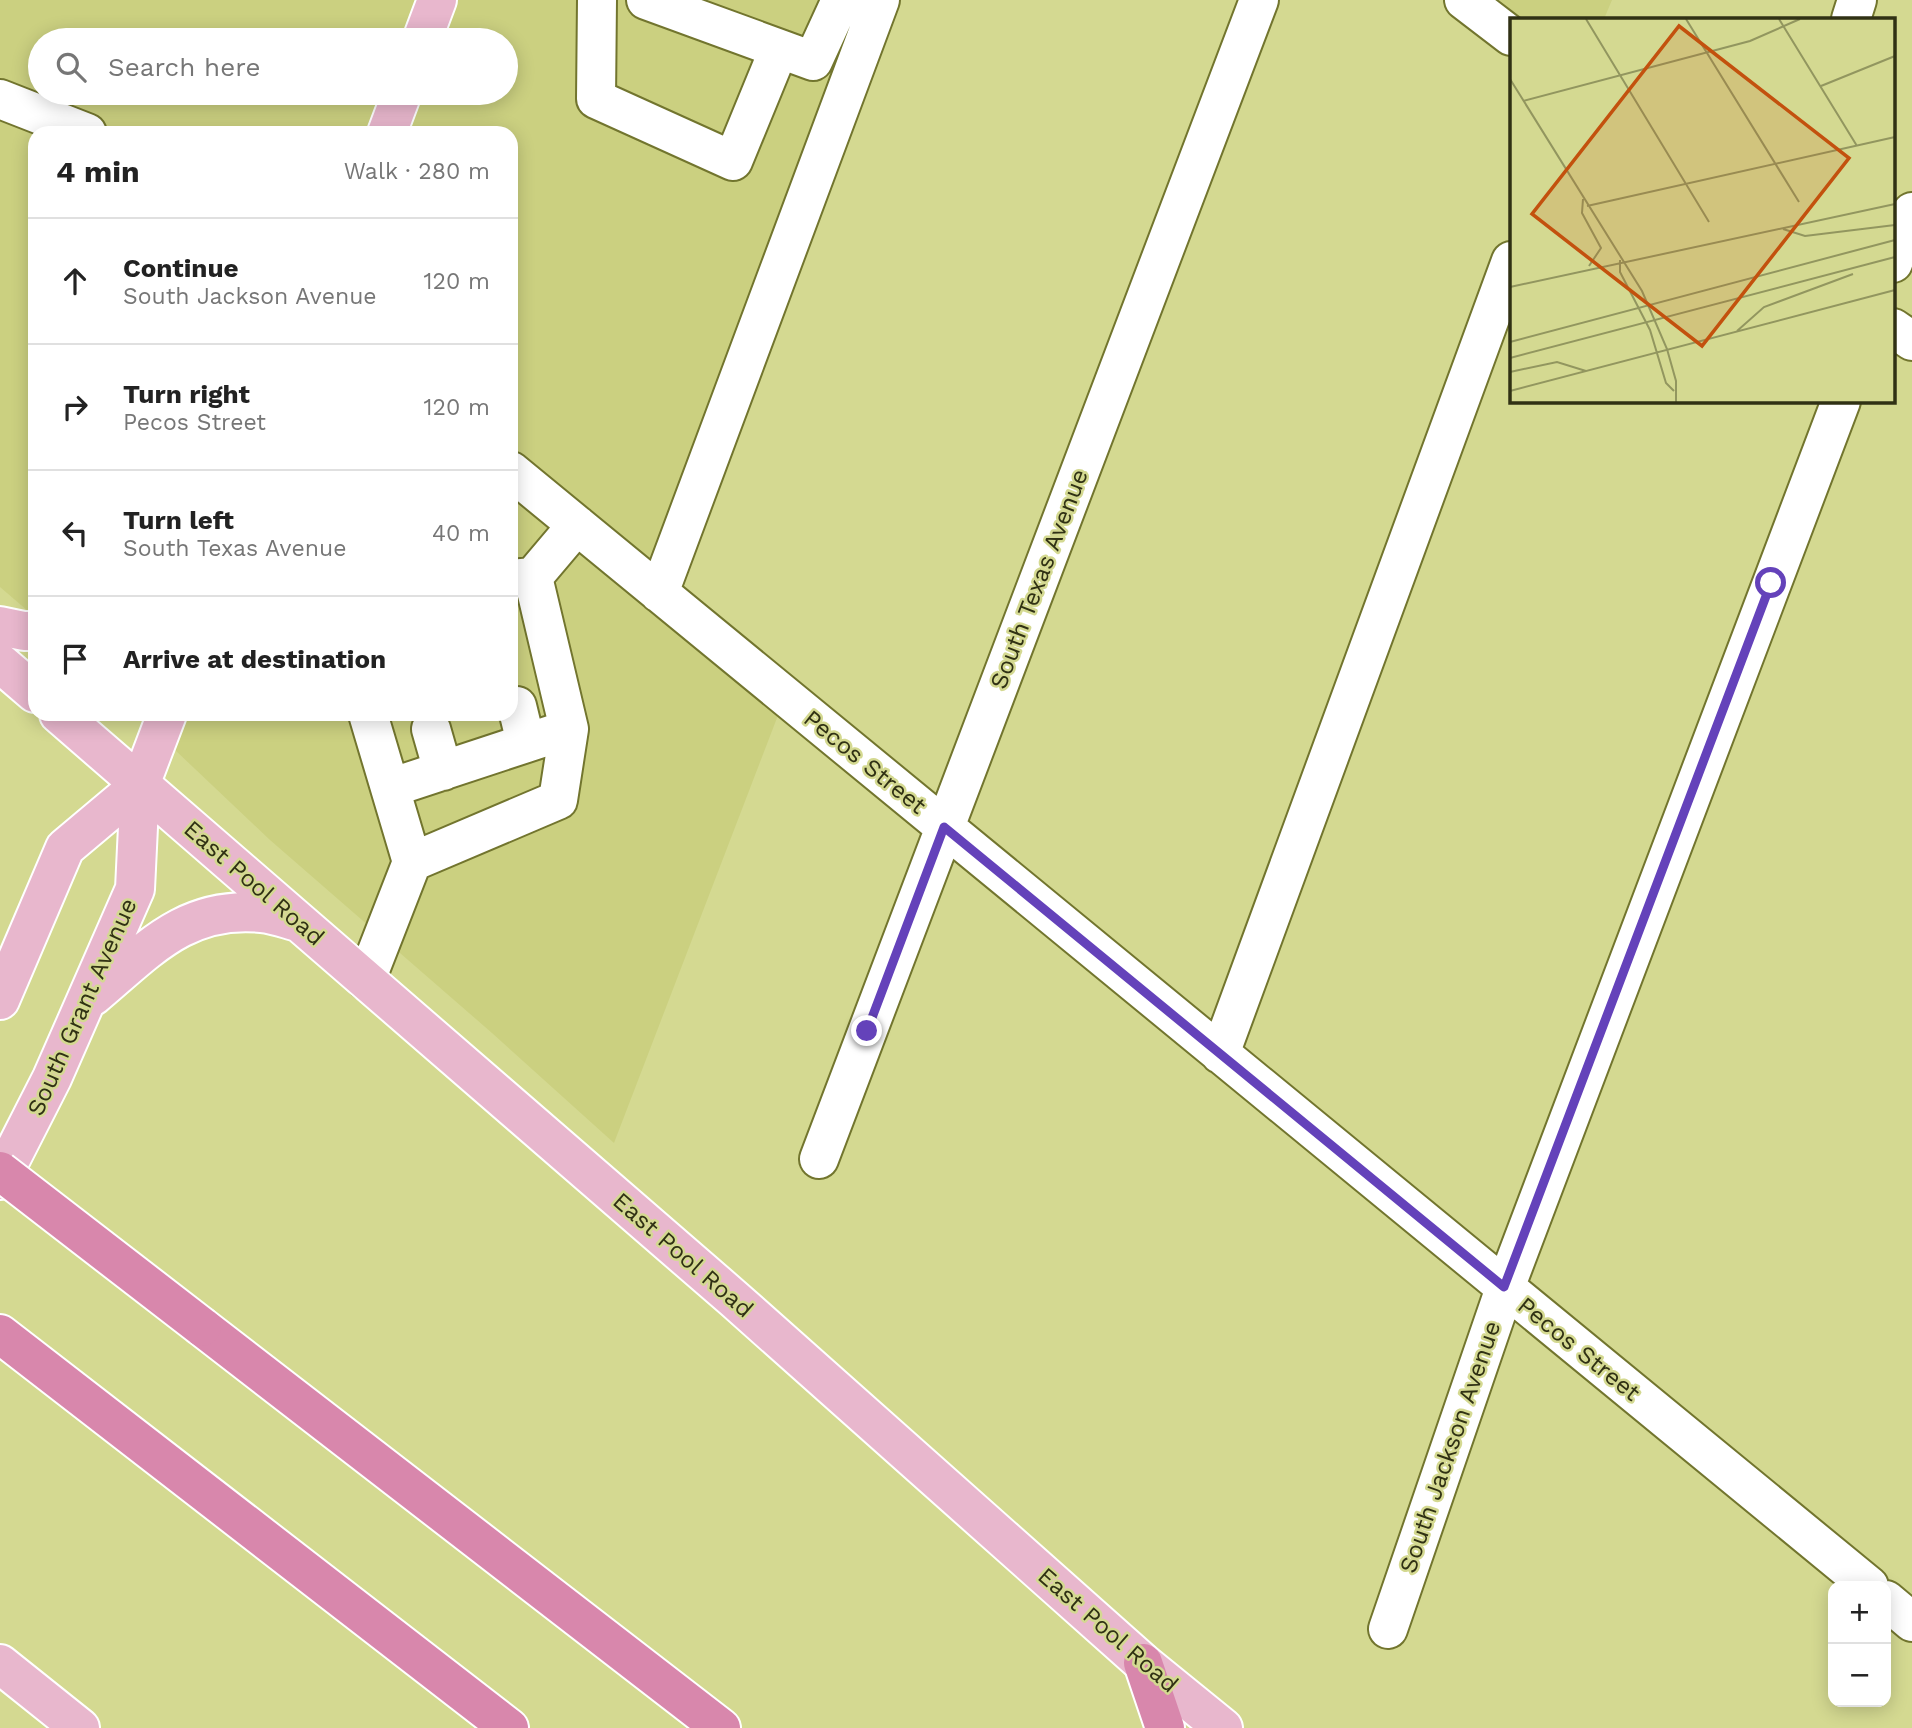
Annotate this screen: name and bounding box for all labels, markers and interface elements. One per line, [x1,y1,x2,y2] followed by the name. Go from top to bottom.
[1510,18,1895,402] inset map
[28,28,518,105] search box
[52,48,90,86] icon: search
[108,52,260,82] text: Search here
[56,154,140,189] text: 4 min
[344,158,490,185] text: Walk · 280 m
[123,253,239,283] text: Continue
[56,262,94,300] icon: ahead
[424,268,490,295] text: 120 m
[123,283,377,310] text: South Jackson Avenue
[123,379,250,409] text: Turn right
[56,388,94,426] icon: right
[424,394,490,421] text: 120 m
[123,409,266,436] text: Pecos Street
[984,465,1094,693] street label: South Texas Avenue
[123,505,234,535] text: Turn left
[56,514,94,552] icon: left
[432,520,490,547] text: 40 m
[123,535,346,562] text: South Texas Avenue
[1755,567,1786,598] route start
[56,640,94,678] icon: arrive
[123,644,386,674] text: Arrive at destination
[798,704,932,820] street label: Pecos Street
[178,815,330,951] street label: East Pool Road
[21,894,143,1120] street label: South Grant Avenue
[851,1015,882,1046] route end
[607,1187,759,1323] street label: East Pool Road
[1512,1291,1646,1407] street label: Pecos Street
[1394,1317,1506,1577] street label: South Jackson Avenue
[1032,1562,1184,1698] street label: East Pool Road
[1828,1581,1891,1707] map controls
[1828,1581,1891,1644] button: +
[1828,1644,1891,1707] button: −

